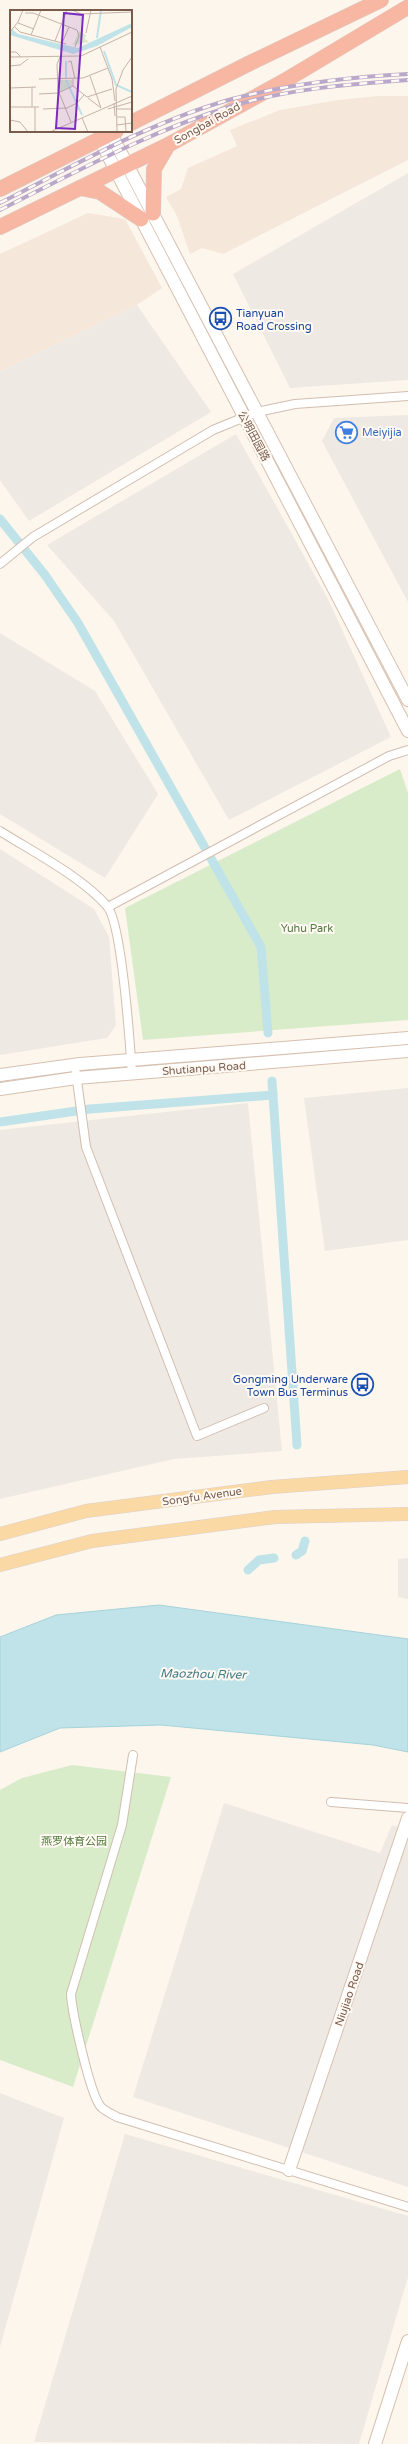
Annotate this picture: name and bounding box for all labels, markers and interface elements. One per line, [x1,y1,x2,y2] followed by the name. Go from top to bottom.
[10,10,132,132] inset map
[172,100,243,147] street label: Songbai Road
[207,306,233,332] bus stop icon: Tianyuan Road Crossing
[236,307,312,333] place label: Tianyuan Road Crossing
[235,409,272,464] street label: 公明田园路
[334,419,360,445] supermarket icon: Meiyijia
[362,426,402,439] place label: Meiyijia
[281,922,333,935] park label: Yuhu Park
[162,1059,246,1078] street label: Shutianpu Road
[350,1372,376,1398] bus stop icon: Gongming Underware Town Bus Terminus
[233,1373,348,1399] place label: Gongming Underware Town Bus Terminus
[161,1484,243,1509] street label: Songfu Avenue
[160,1666,247,1682] water label: Maozhou River
[41,1835,107,1848] park label: 燕罗体育公园
[332,1960,367,2028] street label: Niujiao Road

